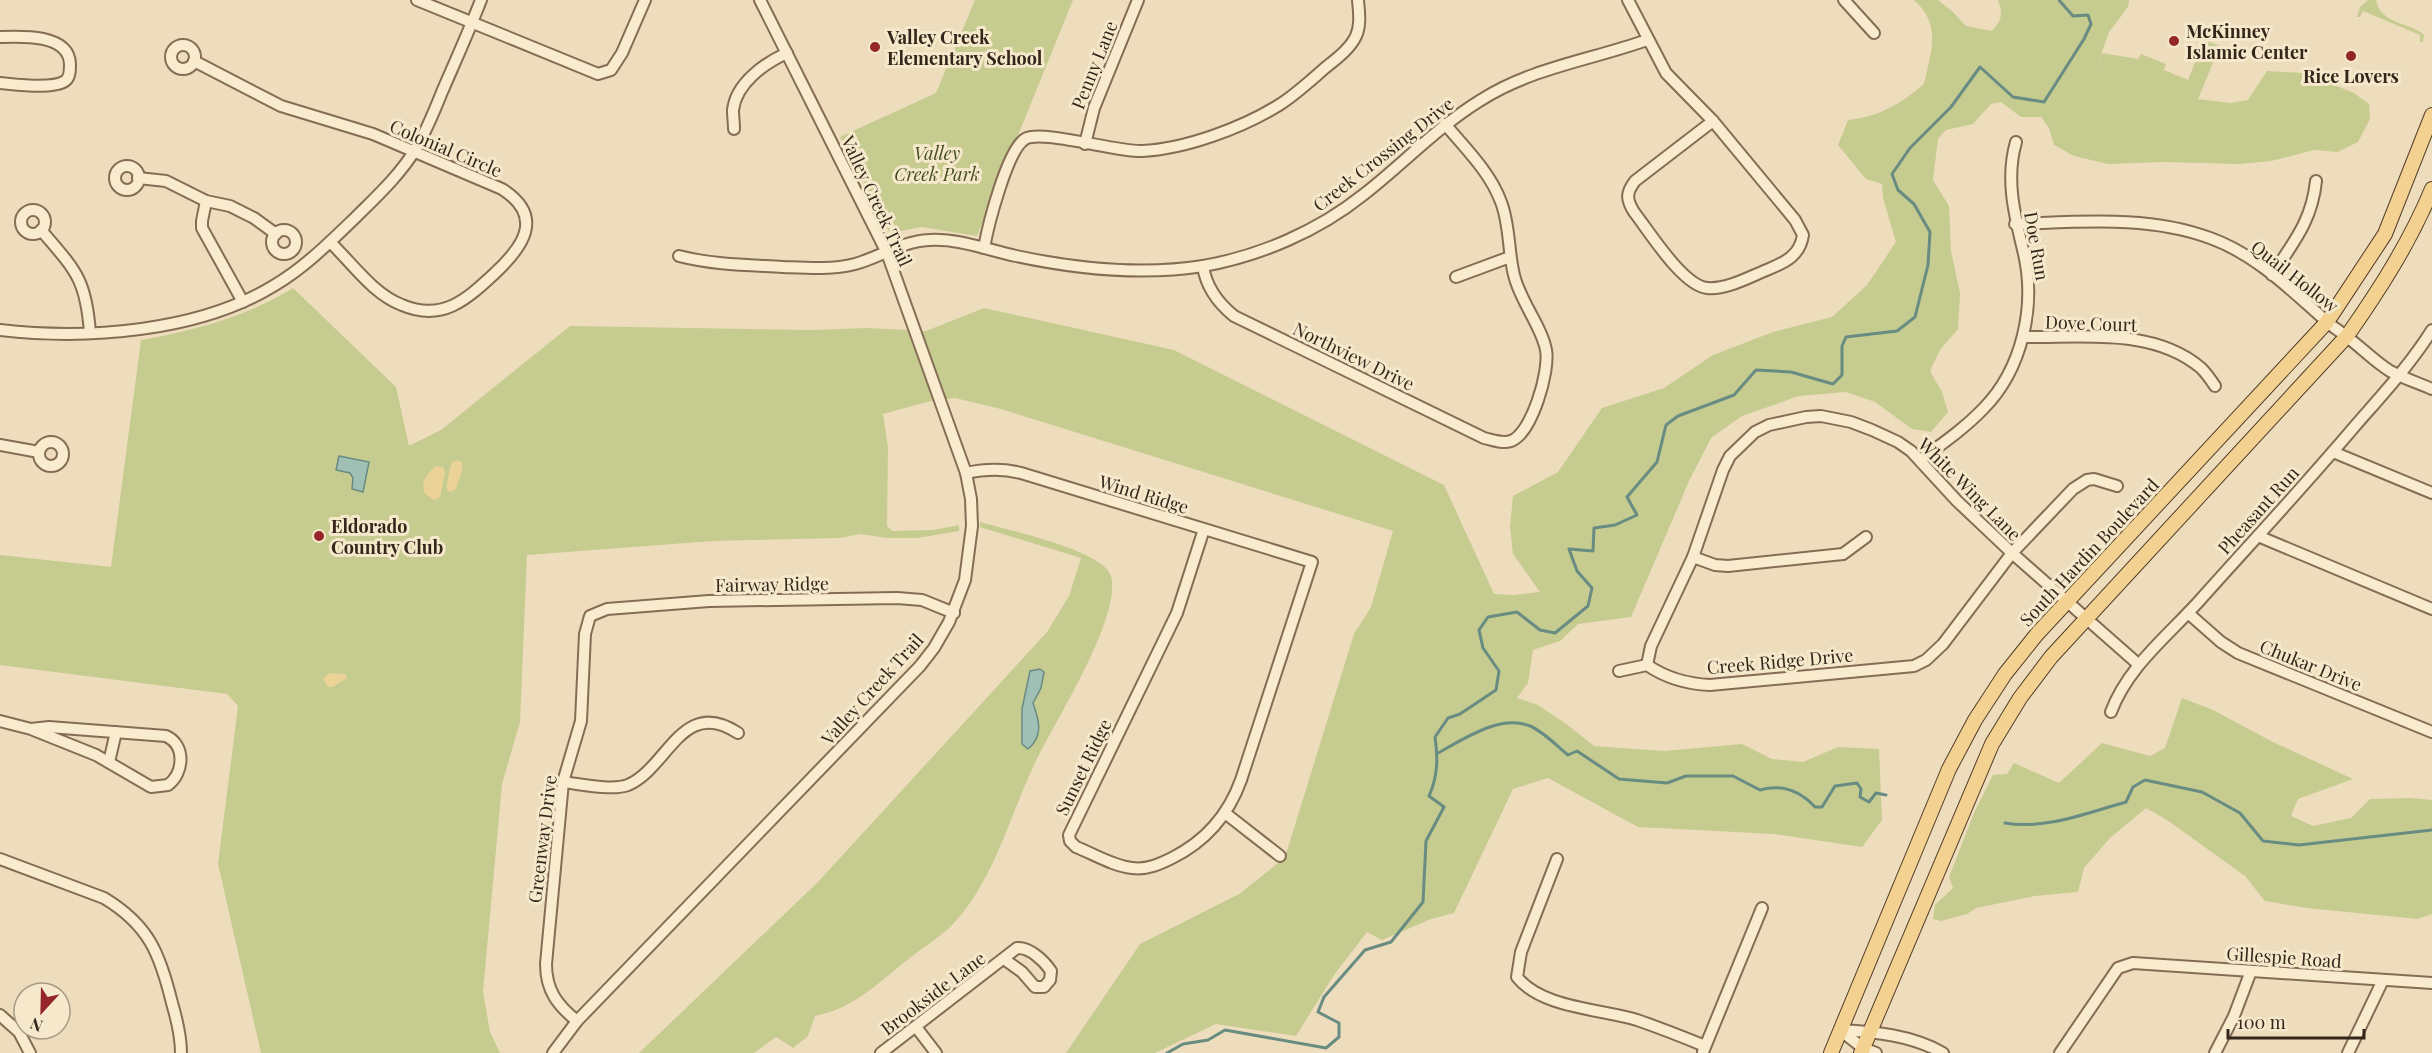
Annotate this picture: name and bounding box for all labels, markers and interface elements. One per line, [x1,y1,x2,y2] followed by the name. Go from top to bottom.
[1065,17,1123,113] street label: Penny Lane
[2186,19,2308,64] place label: McKinney Islamic Center
[886,25,1043,70] place label: Valley Creek Elementary School
[2167,34,2181,48] marker: McKinney Islamic Center
[868,40,882,54] marker: Valley Creek Elementary School
[2344,49,2358,63] marker: Rice Lovers
[2303,64,2399,88] place label: Rice Lovers
[1308,92,1458,216] street label: Creek Crossing Drive
[386,114,506,182] street label: Colonial Circle
[836,131,918,270] street label: Valley Creek Trail
[894,141,980,186] park label: Valley Creek Park
[2019,210,2055,282] street label: Doe Run
[2246,234,2344,318] street label: Quail Hollow
[2045,309,2138,337] street label: Dove Court
[1289,316,1419,396] street label: Northview Drive
[1913,432,2027,546] street label: White Wing Lane
[2212,461,2304,559] street label: Pheasant Run
[1095,469,1192,519] street label: Wind Ridge
[2014,473,2164,631] street label: South Hardin Boulevard
[331,514,443,559] place label: Eldorado Country Club
[312,529,326,543] marker: Eldorado Country Club
[715,571,829,597] street label: Fairway Ridge
[815,628,928,751] street label: Valley Creek Trail
[2256,634,2366,696] street label: Chukar Drive
[1706,643,1854,679] street label: Creek Ridge Drive
[1049,715,1117,819] street label: Sunset Ridge
[522,774,562,904] street label: Greenway Drive
[2226,941,2343,973] street label: Gillespie Road
[876,946,990,1040] street label: Brookside Lane
[12,981,72,1041] north arrow
[2228,1002,2364,1040] scale bar
[2237,1010,2286,1034] text: 100 m
[26,1013,45,1037] text: N

